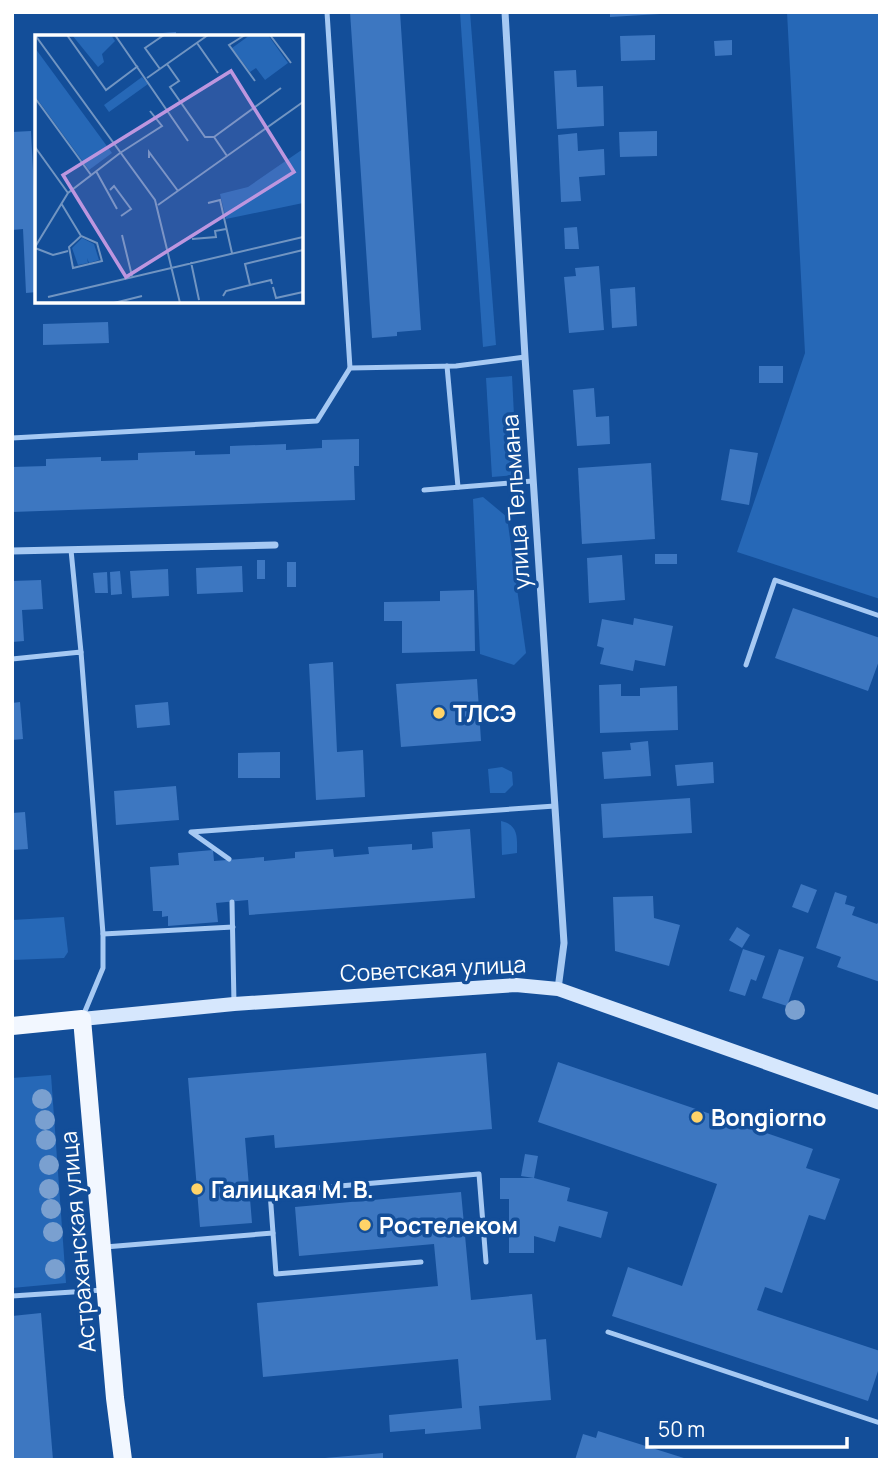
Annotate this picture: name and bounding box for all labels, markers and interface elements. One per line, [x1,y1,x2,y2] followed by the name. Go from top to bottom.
[35,35,303,303] inset map
[493,413,537,591] street label: улица Тельмана
[453,697,516,729] place label: ТЛСЭ
[431,705,447,721] marker: ТЛСЭ
[339,947,527,989] street label: Советская улица
[711,1101,827,1133] place label: Bongiorno
[689,1109,705,1125] marker: Bongiorno
[51,1130,103,1354] street label: Астраханская улица
[211,1173,374,1205] place label: Галицкая М. В.
[189,1181,205,1197] marker: Галицкая М. В.
[379,1209,518,1241] place label: Ростелеком
[357,1217,373,1233] marker: Ростелеком
[647,1406,846,1450] scale bar
[658,1415,705,1443] text: 50 m

